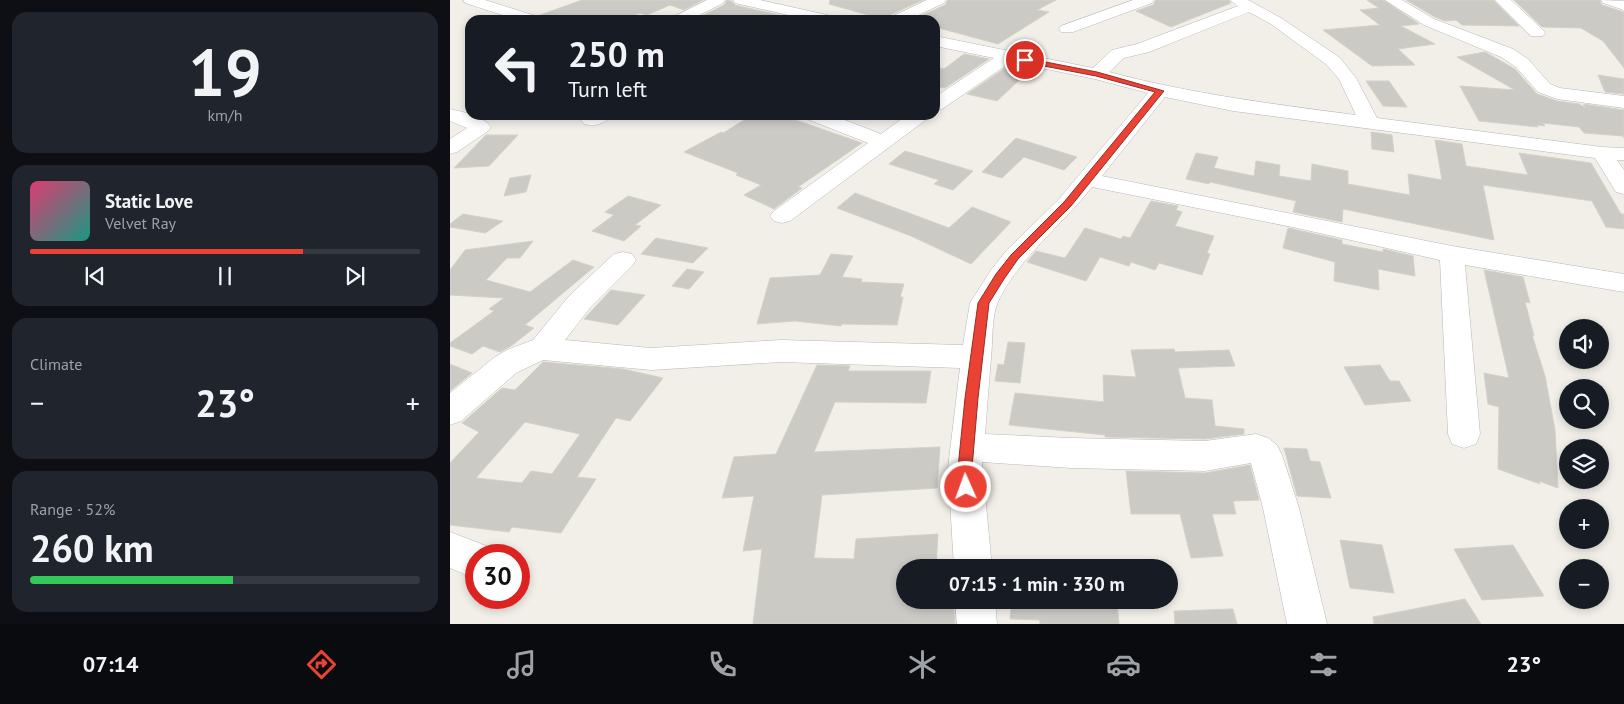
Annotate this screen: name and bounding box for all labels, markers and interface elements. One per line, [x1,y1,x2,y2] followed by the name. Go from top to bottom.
[188,30,262,114] text: 19
[568,31,665,77] text: 250 m
[485,35,550,100] icon: left
[1004,39,1046,81] pin
[1011,46,1039,74] icon: arrive
[568,75,647,103] text: Turn left
[207,105,243,125] text: km/h
[105,189,193,213] text: Static Love
[105,213,176,233] text: Velvet Ray
[81,262,109,290] icon: previous
[211,262,239,290] icon: pause
[341,262,369,290] icon: next
[1559,319,1609,609] map controls
[1559,319,1609,369] button: sound
[30,354,82,374] text: Climate
[195,378,255,427] text: 23°
[1559,379,1609,429] button: search
[30,384,44,421] text: −
[406,384,420,421] text: +
[1559,439,1609,489] button: layers
[939,460,991,512] position arrow
[30,499,115,519] text: Range · 52%
[1559,499,1609,549] button: +
[30,523,154,572] text: 260 km
[465,544,530,609] speed limit sign: 30
[1559,559,1609,609] button: −
[949,572,1125,596] text: 07:15 · 1 min · 330 m
[304,647,339,682] icon: directions
[504,647,539,682] icon: music
[705,647,740,682] icon: phone
[905,647,940,682] icon: climate
[1106,647,1141,682] icon: car
[1306,647,1341,682] icon: filters
[83,650,139,678] text: 07:14
[1507,650,1541,678] text: 23°

